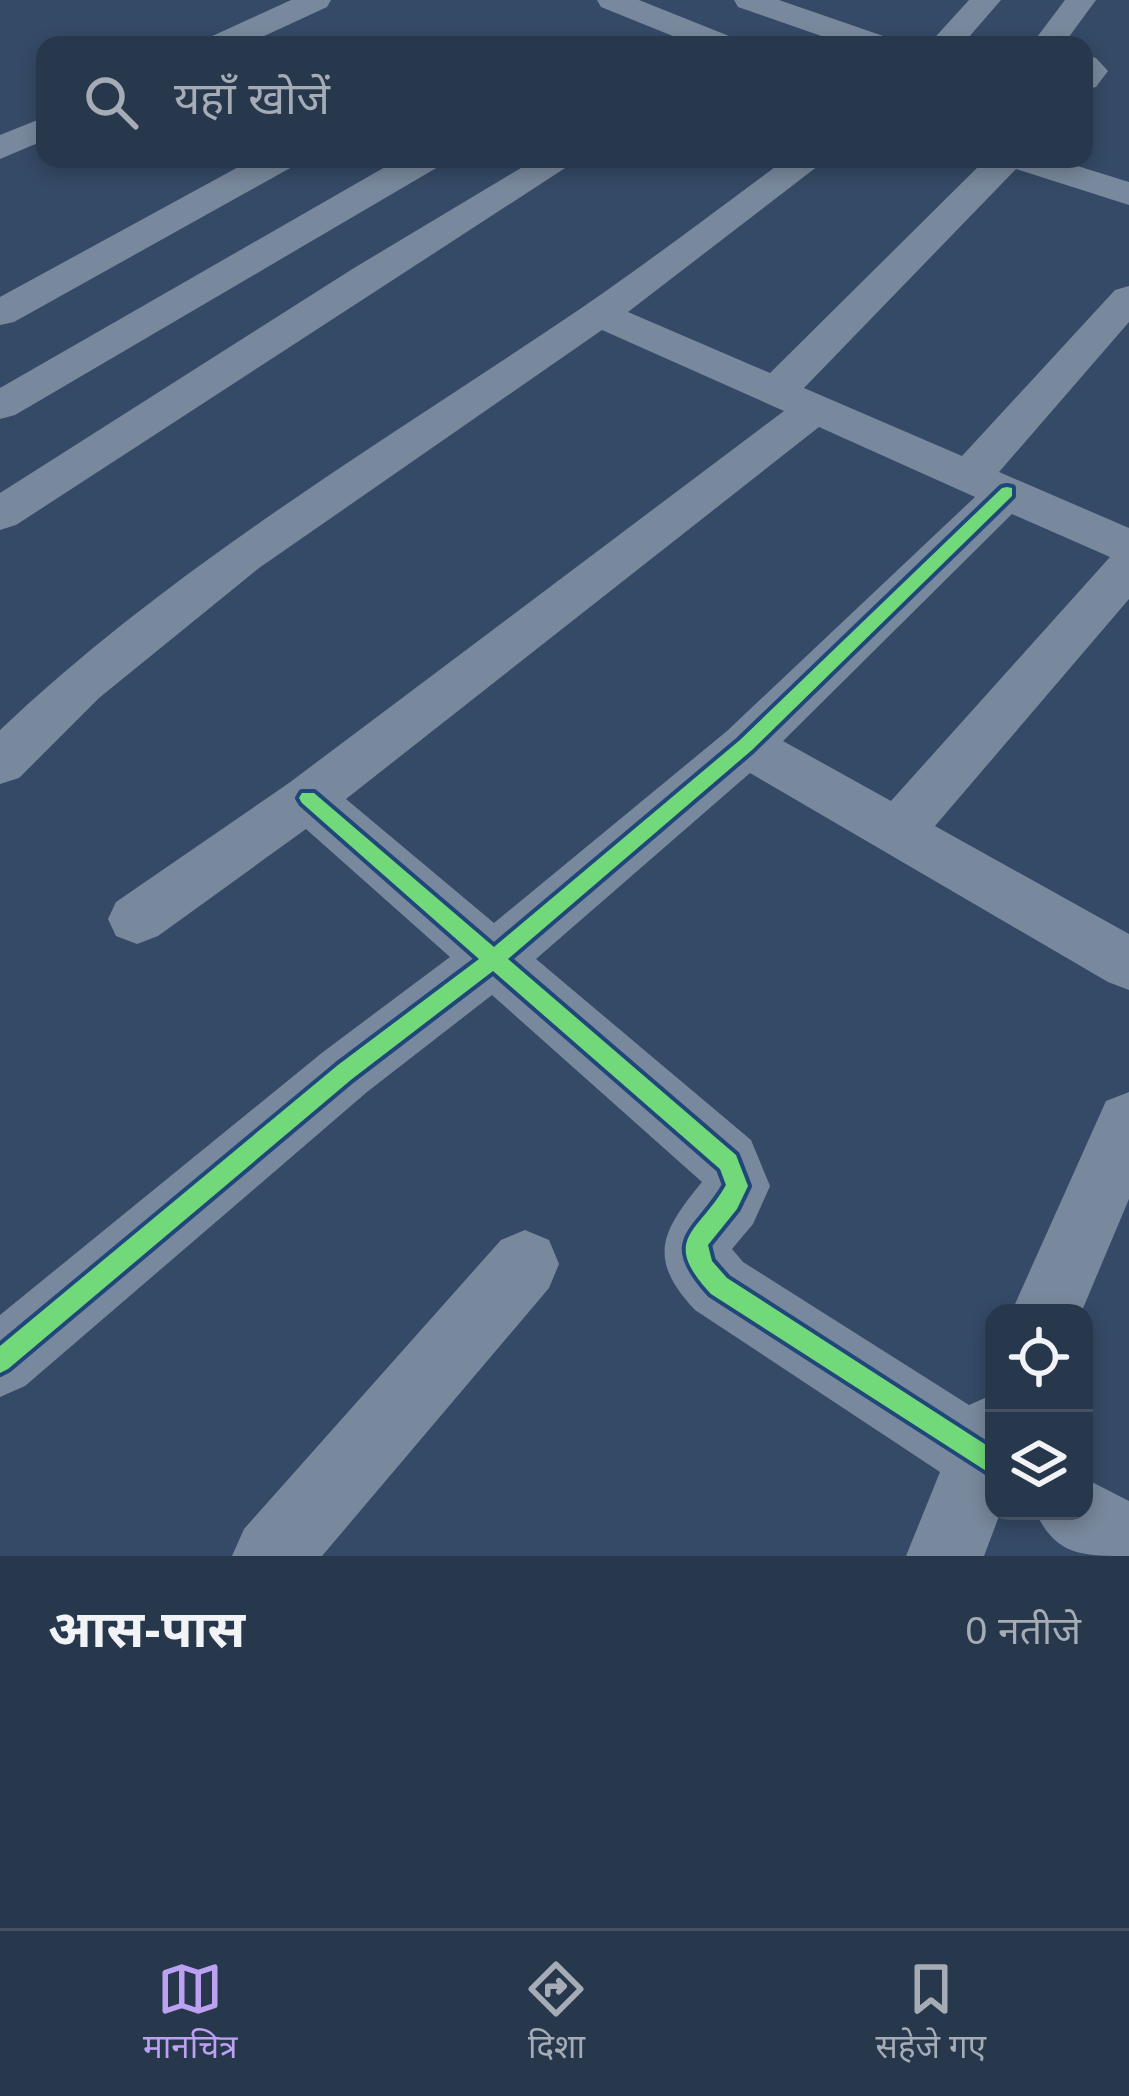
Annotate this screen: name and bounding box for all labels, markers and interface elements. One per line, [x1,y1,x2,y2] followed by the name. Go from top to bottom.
[36,36,1093,168] search box
[78,69,144,135] icon: search
[174,73,330,124] text: यहाँ खोजें
[985,1304,1093,1520] map controls
[985,1304,1093,1412] button: locate
[985,1412,1093,1520] button: layers
[48,1601,245,1658] text: आस-पास
[966,1609,1081,1652] text: 0 नतीजे
[143,1956,237,2071] tab: मानचित्र
[523,1956,589,2071] tab: दिशा
[876,1956,986,2071] tab: सहेजे गए

